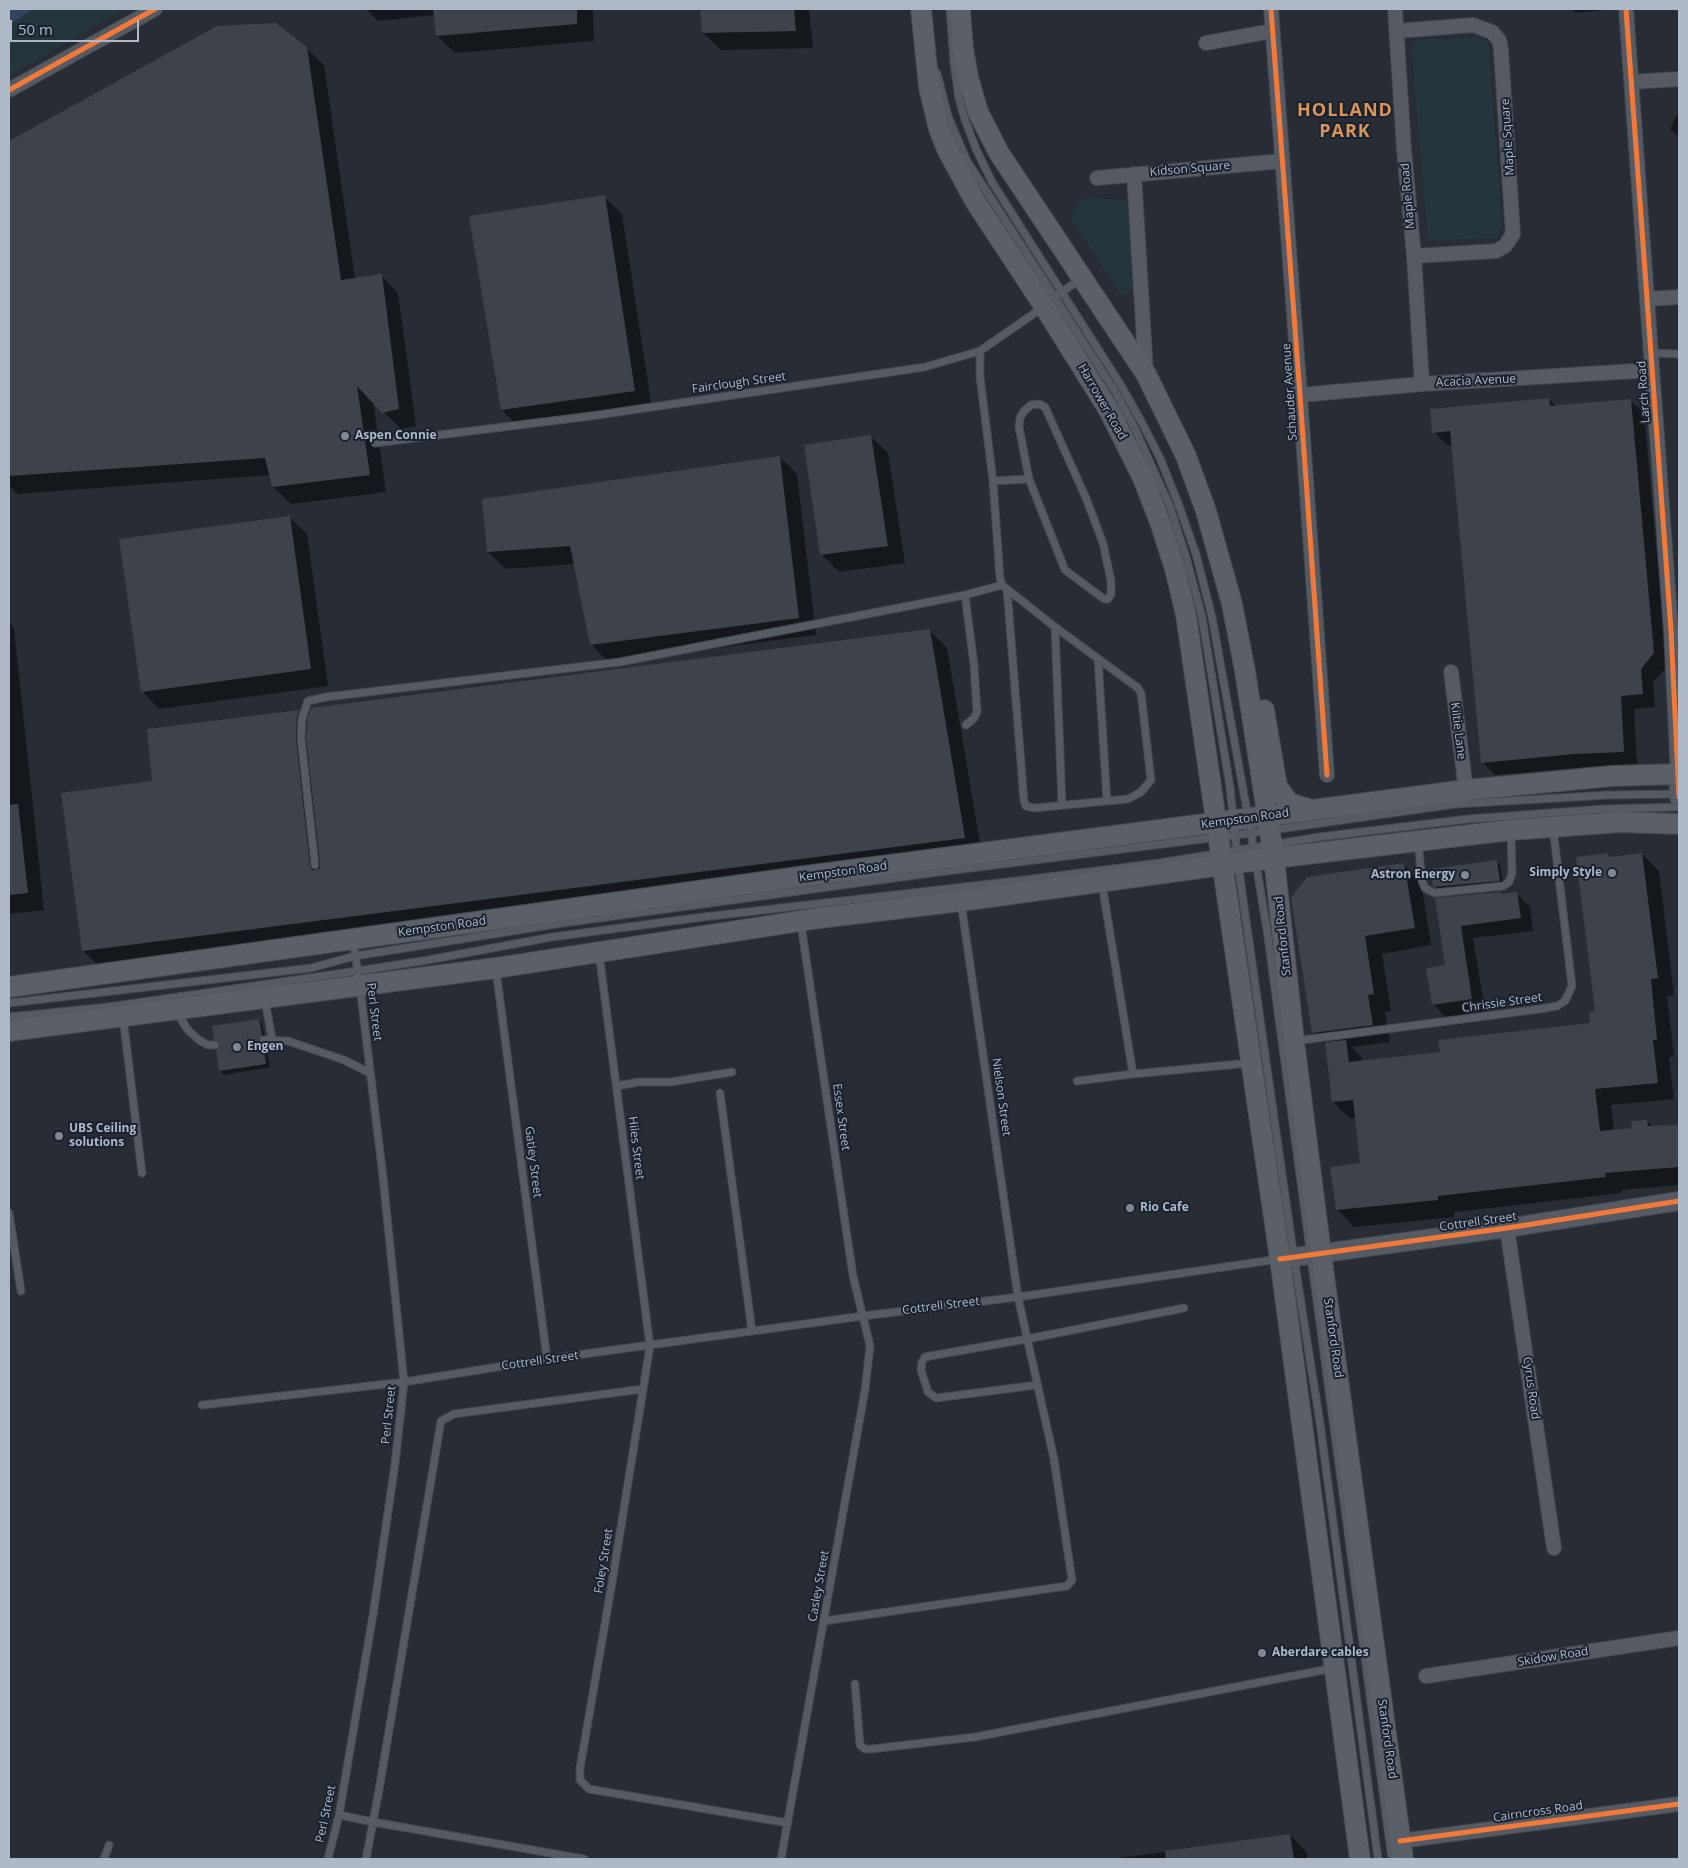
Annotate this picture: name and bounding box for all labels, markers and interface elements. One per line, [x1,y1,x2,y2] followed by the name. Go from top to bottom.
[12,10,141,42] scale bar
[18,19,53,39] text: 50 m
[1498,98,1518,176] street label: Maple Square
[1296,100,1394,142] district label: HOLLAND PARK
[1149,158,1231,180] street label: Kidson Square
[1398,162,1418,230] street label: Maple Road
[1279,343,1301,441] street label: Schauder Avenue
[1635,360,1653,424] street label: Larch Road
[1074,361,1130,443] street label: Harrower Road
[691,369,787,397] street label: Fairclough Street
[1436,372,1516,390] street label: Acacia Avenue
[355,429,437,443] place label: Aspen Connie
[339,430,351,442] marker: Aspen Connie
[1447,702,1469,760] street label: Kiltie Lane
[1200,806,1290,832] street label: Kempston Road
[798,859,888,885] street label: Kempston Road
[1529,866,1602,880] place label: Simply Style
[1606,867,1618,879] marker: Simply Style
[1371,868,1455,882] place label: Astron Energy
[1459,869,1471,881] marker: Astron Energy
[1272,895,1294,977] street label: Stanford Road
[397,914,487,940] street label: Kempston Road
[363,982,385,1042] street label: Perl Street
[1461,990,1543,1016] street label: Chrissie Street
[247,1040,283,1054] place label: Engen
[231,1041,243,1053] marker: Engen
[988,1057,1014,1137] street label: Nielson Street
[829,1082,853,1152] street label: Essex Street
[625,1115,647,1181] street label: Hiles Street
[69,1122,136,1150] place label: UBS Ceiling solutions
[521,1125,545,1199] street label: Gatley Street
[53,1130,65,1142] marker: UBS Ceiling solutions
[1140,1201,1189,1215] place label: Rio Cafe
[1124,1202,1136,1214] marker: Rio Cafe
[1439,1209,1517,1235] street label: Cottrell Street
[902,1294,980,1318] street label: Cottrell Street
[1320,1297,1346,1379] street label: Stanford Road
[501,1348,579,1374] street label: Cottrell Street
[1519,1356,1543,1420] street label: Cyrus Road
[379,1385,399,1445] street label: Perl Street
[592,1527,616,1595] street label: Foley Street
[806,1549,832,1623] street label: Casley Street
[1517,1644,1589,1670] street label: Skidow Road
[1272,1646,1369,1660] place label: Aberdare cables
[1256,1647,1268,1659] marker: Aberdare cables
[1374,1698,1400,1780] street label: Stanford Road
[313,1784,339,1844] street label: Perl Street
[1492,1799,1584,1825] street label: Cairncross Road

